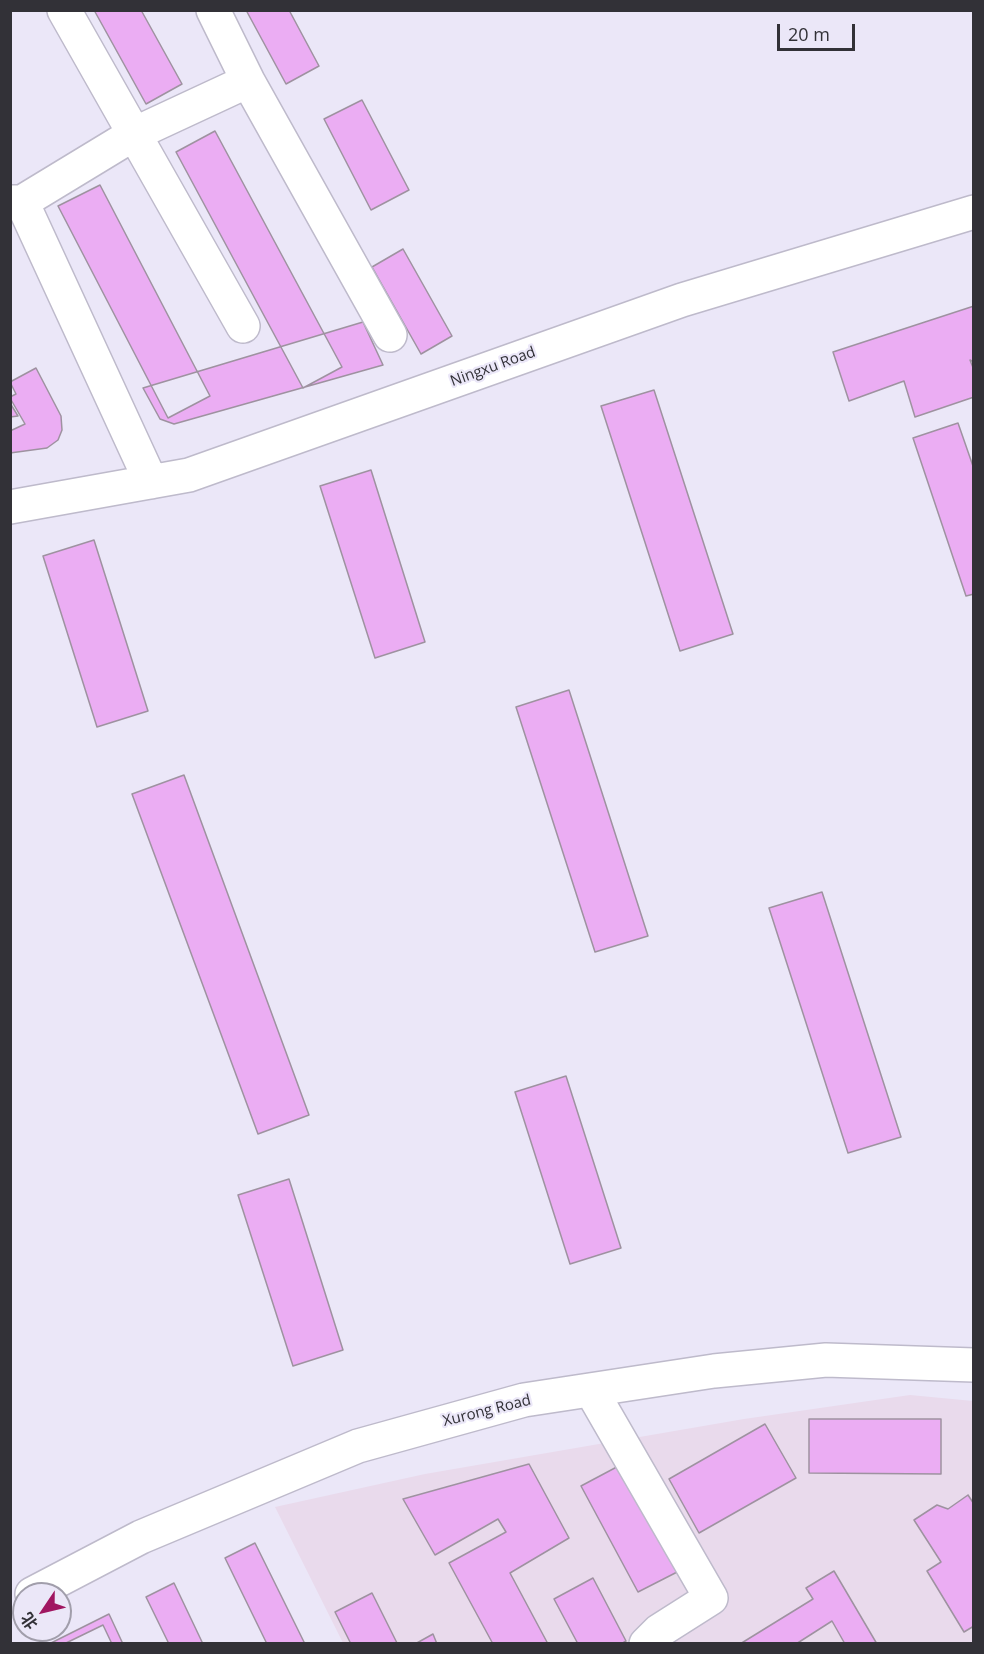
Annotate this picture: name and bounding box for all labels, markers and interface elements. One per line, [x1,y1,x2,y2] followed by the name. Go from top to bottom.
[780,12,858,50] scale bar
[788,22,830,46] text: 20 m
[448,343,538,391] street label: Ningxu Road
[441,1391,533,1431] street label: Xurong Road
[12,1582,72,1642] north arrow
[15,1608,43,1634] text: 北

